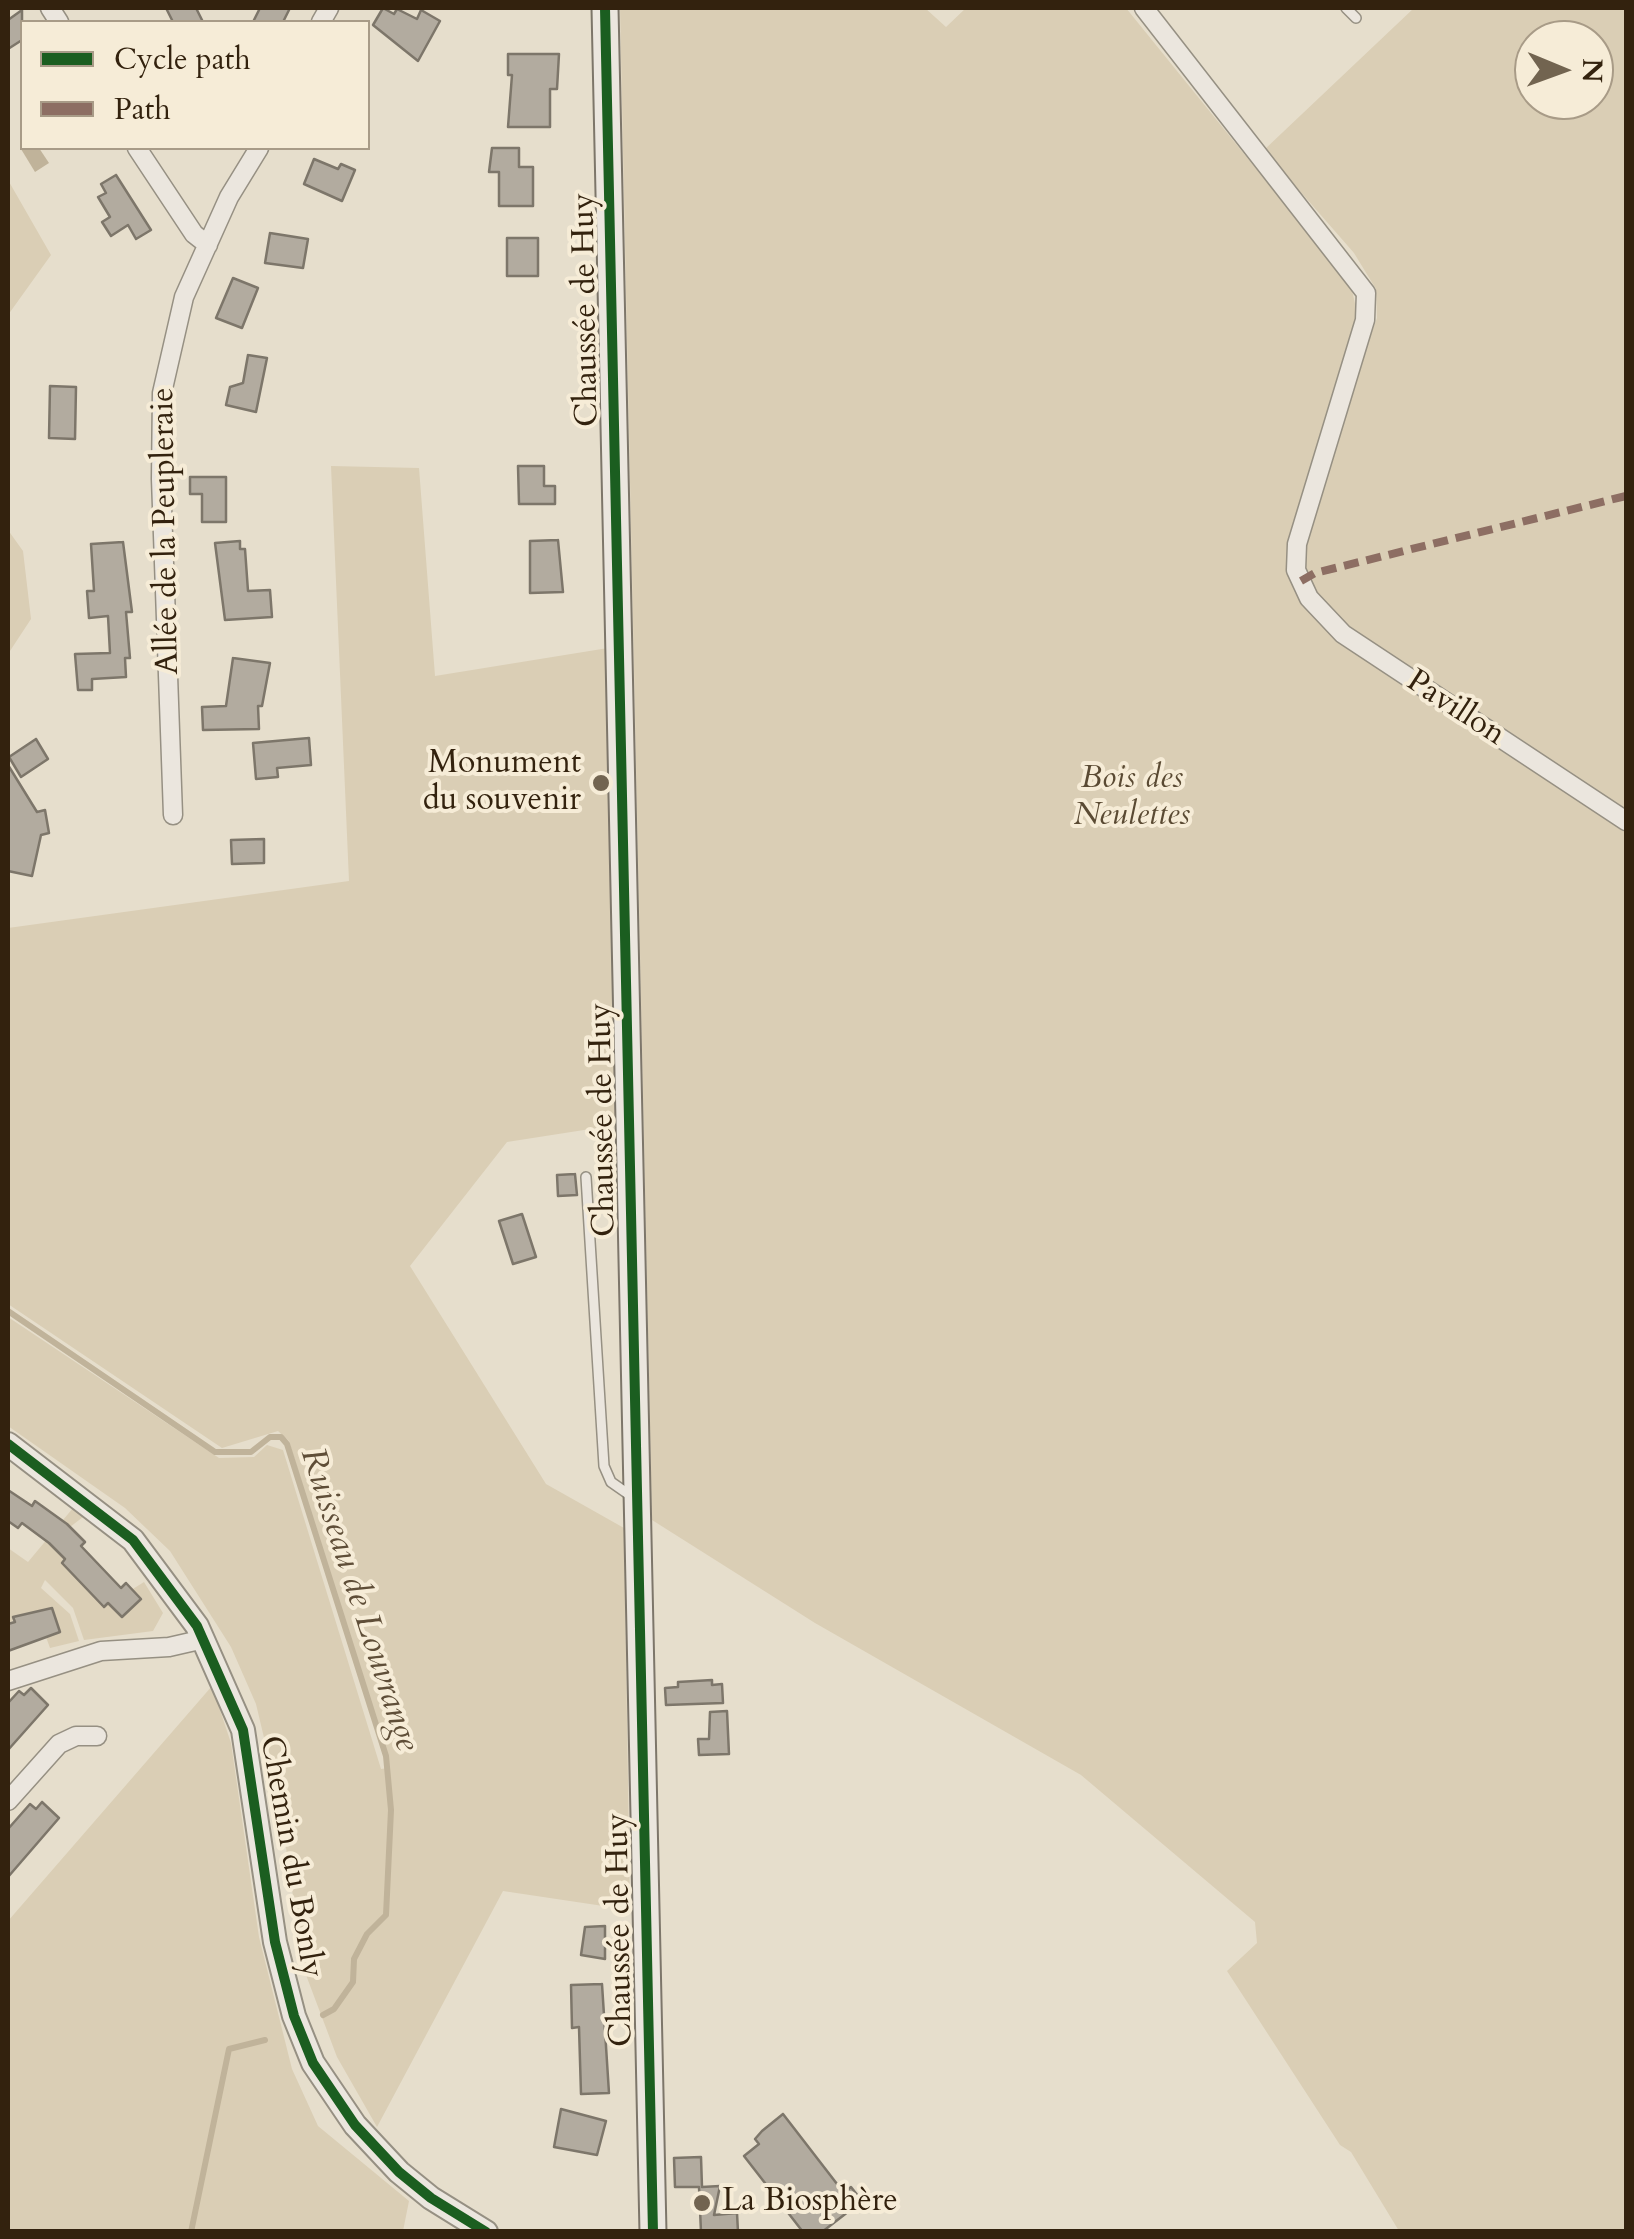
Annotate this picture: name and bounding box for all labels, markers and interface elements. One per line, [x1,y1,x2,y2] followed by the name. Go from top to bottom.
[20,20,370,150] legend
[1514,20,1614,120] north arrow
[114,39,251,80] text: Cycle path
[1573,58,1611,83] text: N
[114,89,171,130] text: Path
[566,193,608,427] street label: Chaussée de Huy
[145,387,189,675] street label: Allée de la Peupleraie
[1399,663,1511,755] street label: Pavillon
[423,746,581,821] place label: Monument du souvenir
[1074,761,1190,836] park label: Bois des Neulettes
[590,772,612,794] marker: Monument du souvenir
[583,1003,625,1237] street label: Chaussée de Huy
[289,1443,427,1757] water label: Ruisseau de Louvrange
[250,1733,330,1981] street label: Chemin du Bonly
[600,1813,642,2047] street label: Chaussée de Huy
[722,2184,898,2222] place label: La Biosphère
[691,2192,713,2214] marker: La Biosphère

